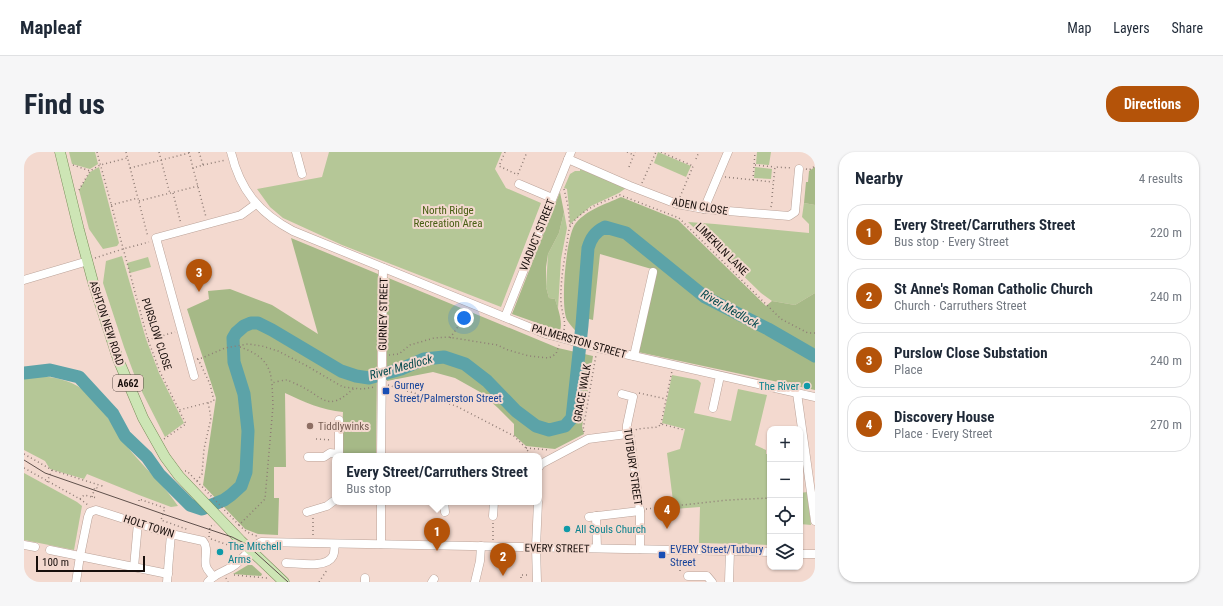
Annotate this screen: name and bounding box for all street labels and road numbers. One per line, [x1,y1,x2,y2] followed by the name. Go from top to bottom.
[671,195,729,218] street label: ADEN CLOSE
[517,197,558,273] street label: VIADUCT STREET
[693,220,751,279] street label: LIMEKILN LANE
[376,277,391,351] street label: GURNEY STREET
[87,279,126,367] street label: ASHTON NEW ROAD
[139,296,174,372] street label: PURSLOW CLOSE
[530,322,628,361] street label: PALMERSTON STREET
[571,363,594,423] street label: GRACE WALK
[113,375,143,391] road number: A662
[621,428,644,507] street label: TUTBURY STREET
[122,512,176,541] street label: HOLT TOWN
[524,541,590,556] street label: EVERY STREET

